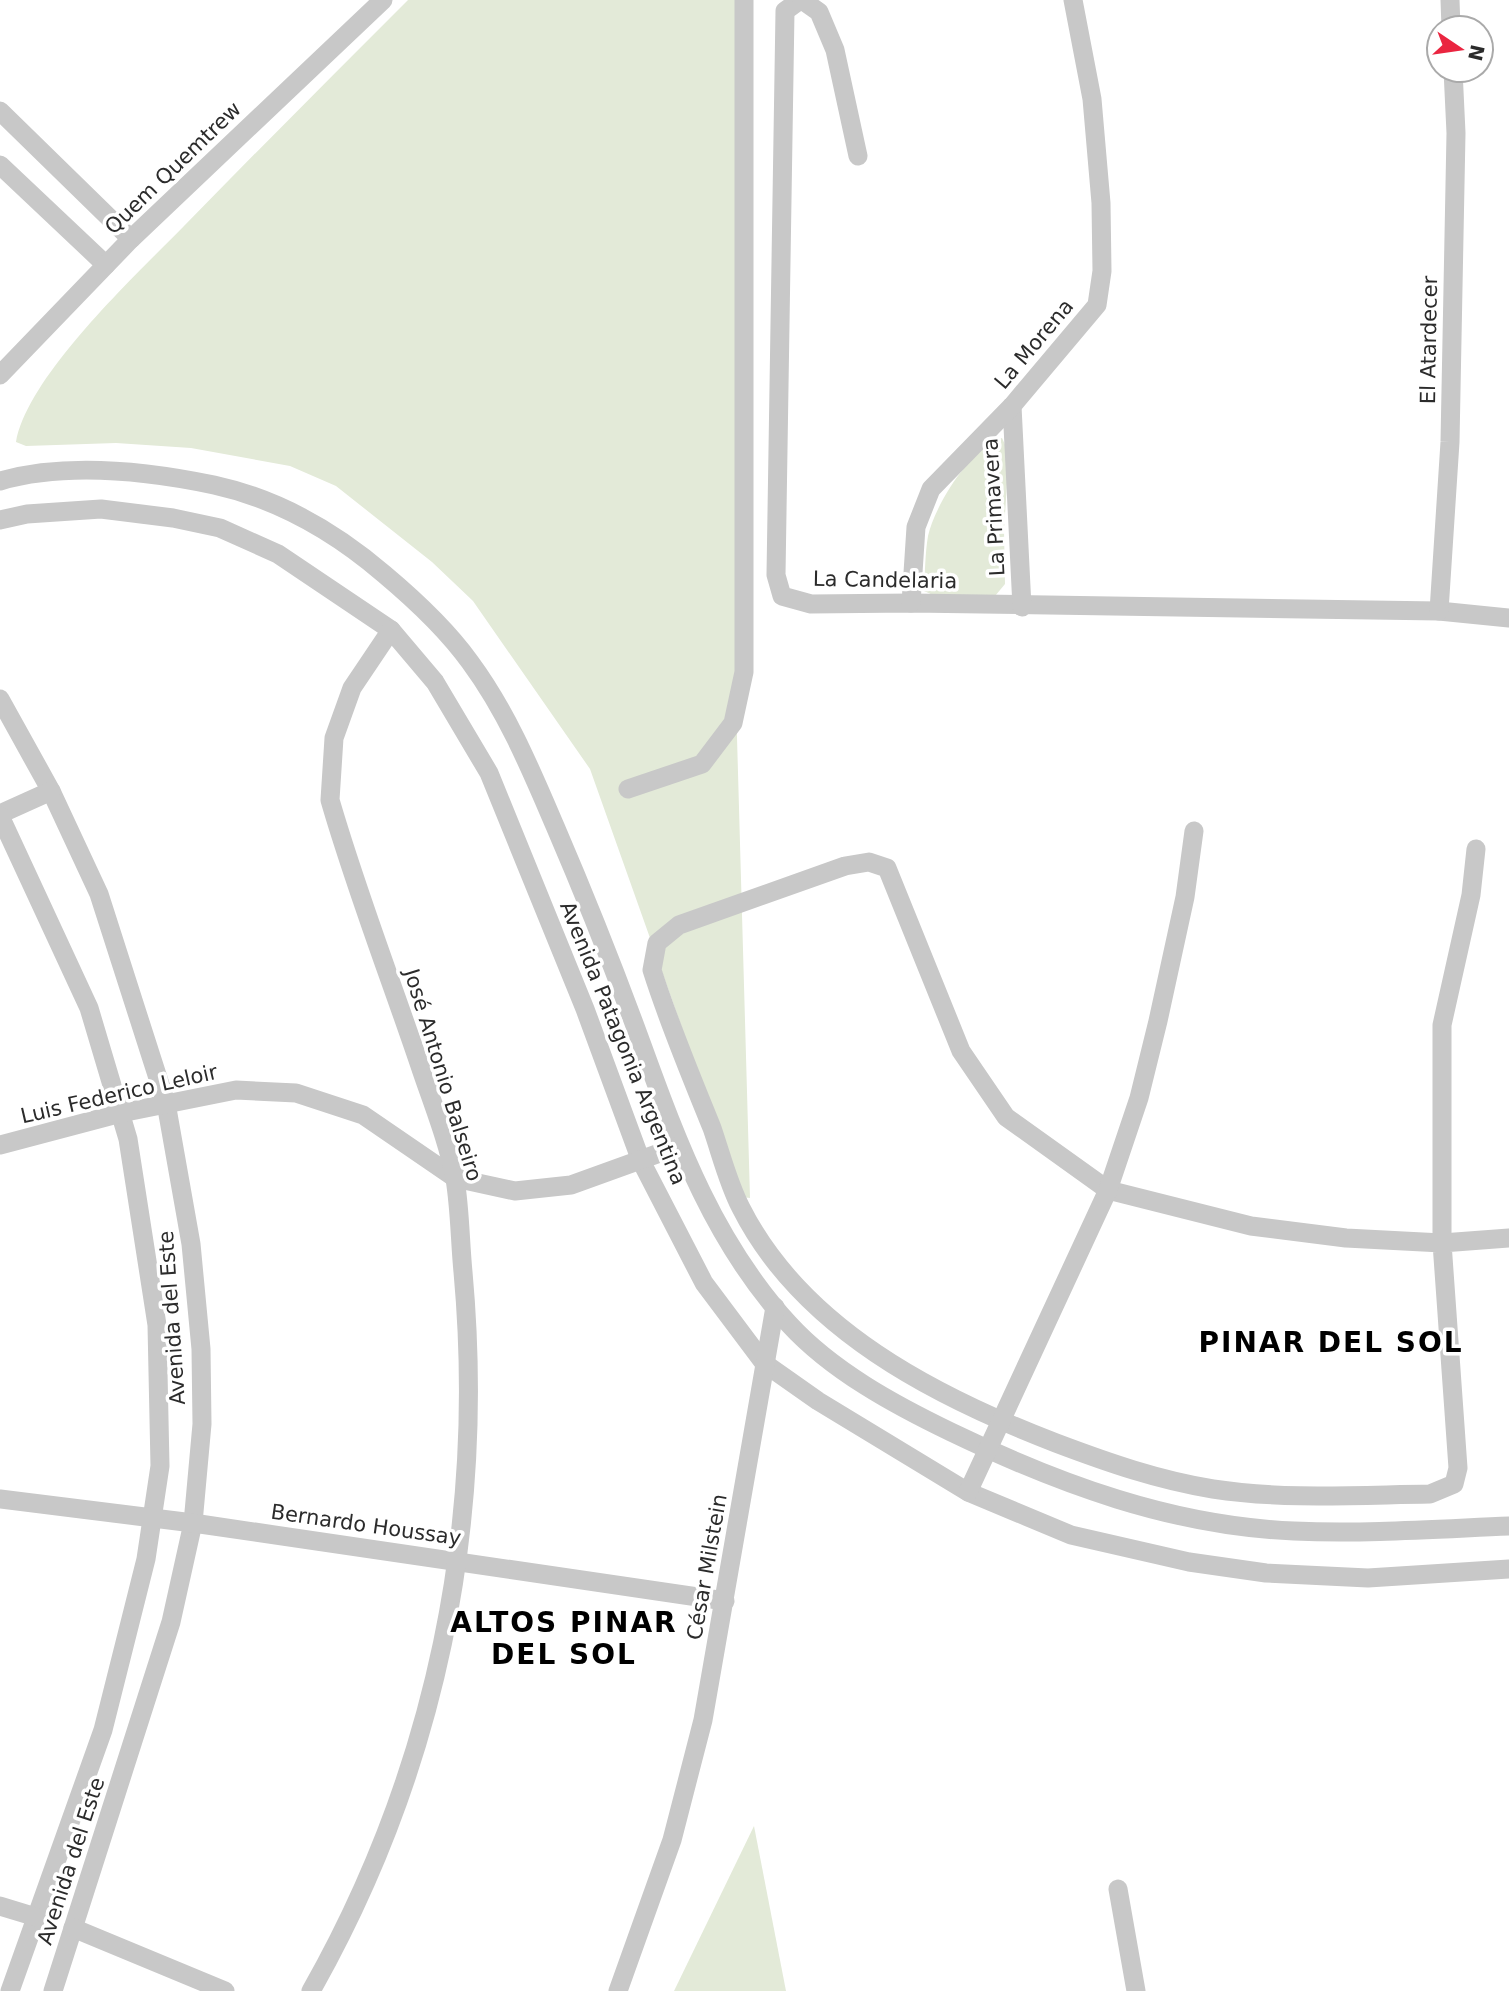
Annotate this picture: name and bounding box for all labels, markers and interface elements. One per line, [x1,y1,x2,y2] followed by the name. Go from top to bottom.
[1425,14,1495,84] north arrow
[1464,43,1489,63] text: N
[100,97,246,239] street label: Quem Quemtrew
[1416,275,1442,404] street label: El Atardecer
[990,294,1078,394] street label: La Morena
[978,437,1010,577] street label: La Primavera
[813,567,957,593] street label: La Candelaria
[555,898,691,1188] street label: Avenida Patagonia Argentina
[399,964,487,1184] street label: José Antonio Balseiro
[18,1060,220,1128] street label: Luis Federico Leloir
[154,1230,190,1406] street label: Avenida del Este
[1198,1326,1464,1359] district label: PINAR DEL SOL
[682,1492,732,1642] street label: César Milstein
[269,1500,463,1550] street label: Bernardo Houssay
[450,1606,678,1671] district label: ALTOS PINAR DEL SOL
[33,1774,109,1948] street label: Avenida del Este

